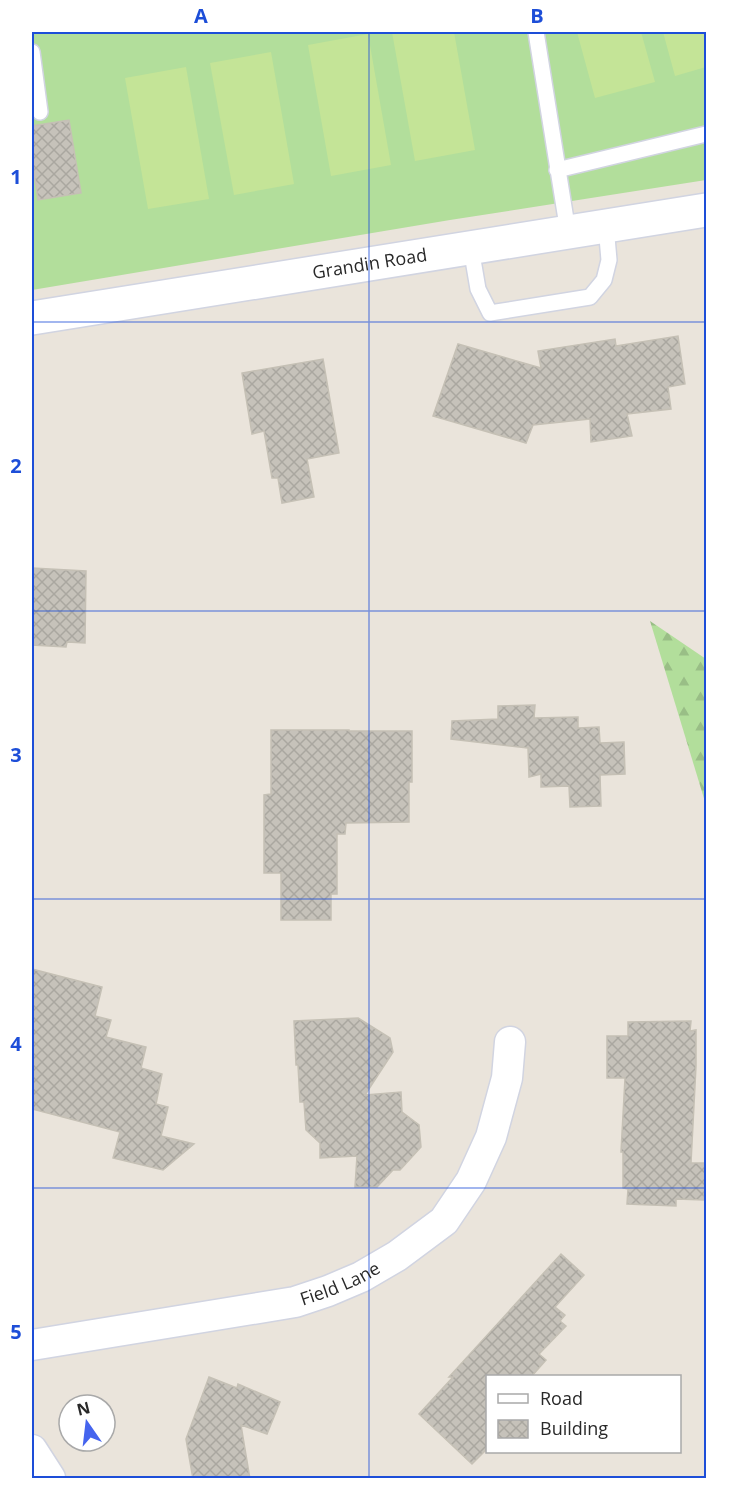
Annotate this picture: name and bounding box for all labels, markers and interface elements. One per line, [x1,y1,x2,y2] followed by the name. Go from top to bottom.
[194,2,208,29] text: A
[530,2,544,29] text: B
[10,163,22,190] text: 1
[310,242,429,284] street label: Grandin Road
[10,452,22,479] text: 2
[10,741,22,768] text: 3
[10,1030,22,1057] text: 4
[297,1256,384,1311] street label: Field Lane
[10,1318,22,1345] text: 5
[486,1375,681,1453] legend
[540,1386,583,1410] text: Road
[57,1393,117,1453] north arrow
[74,1396,92,1421] text: N
[540,1416,608,1440] text: Building

